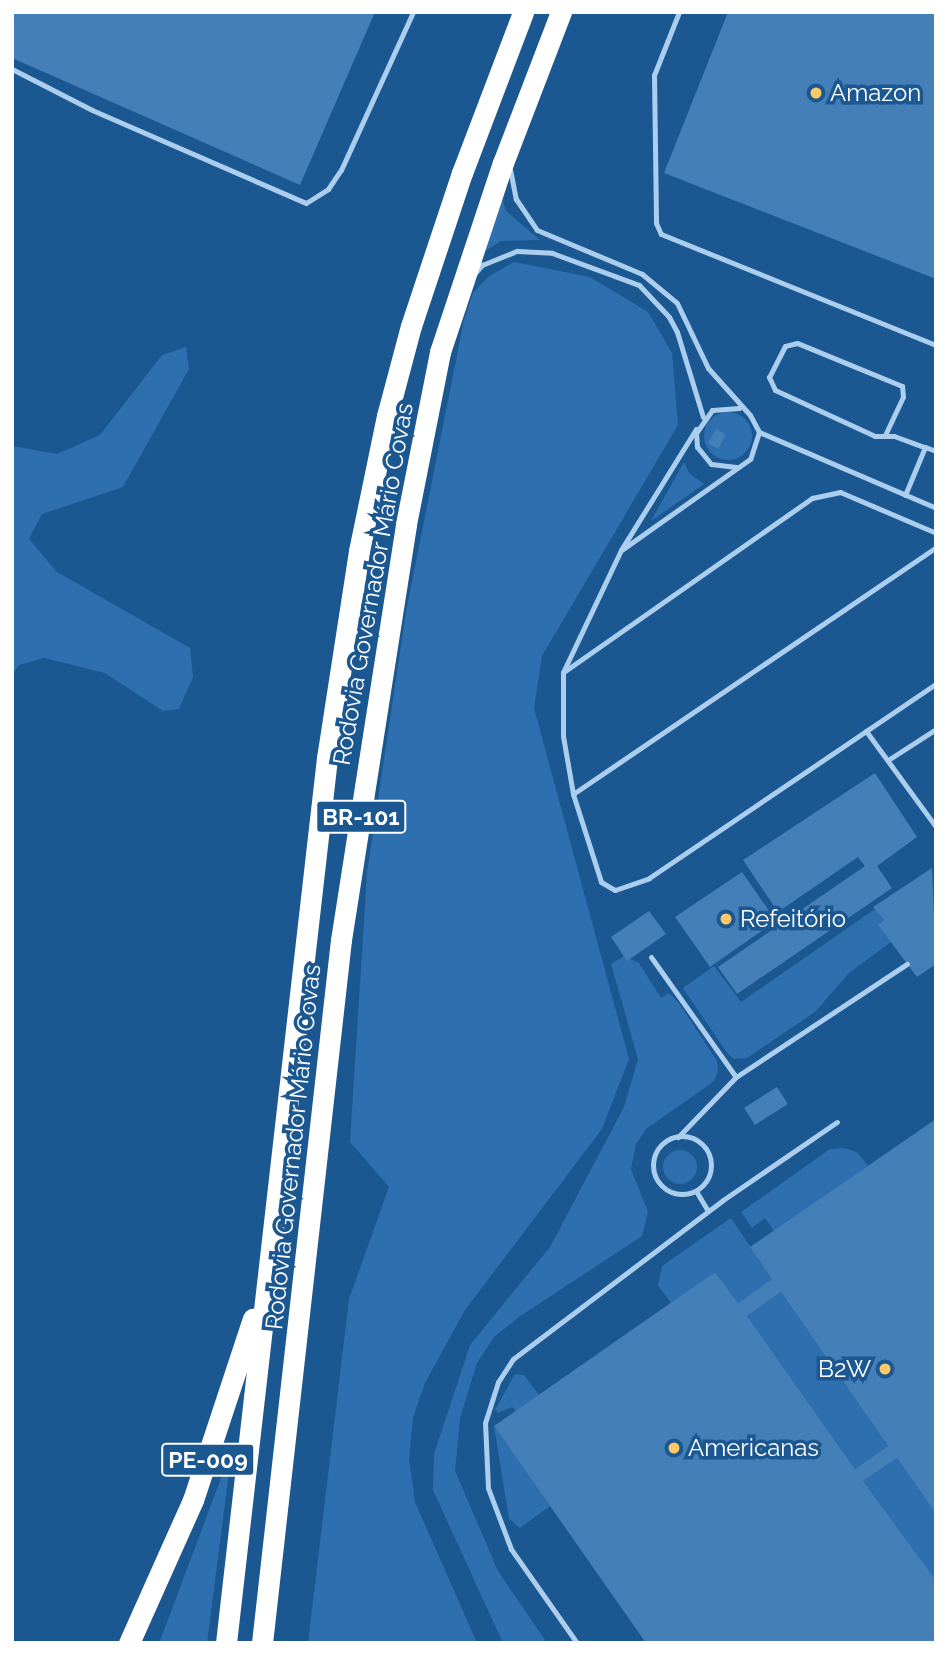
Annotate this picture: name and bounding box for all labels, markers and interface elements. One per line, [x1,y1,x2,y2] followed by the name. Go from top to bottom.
[830,79,921,107] place label: Amazon
[808,85,824,101] marker: Amazon
[327,400,419,768] street label: Rodovia Governador Mário Covas
[314,797,408,836] road number: BR-101
[740,905,846,933] place label: Refeitório
[718,911,734,927] marker: Refeitório
[259,963,327,1331] street label: Rodovia Governador Mário Covas
[818,1355,871,1383] place label: B2W
[877,1361,893,1377] marker: B2W
[688,1434,819,1462] place label: Americanas
[666,1440,682,1456] marker: Americanas
[161,1441,255,1480] road number: PE-009

